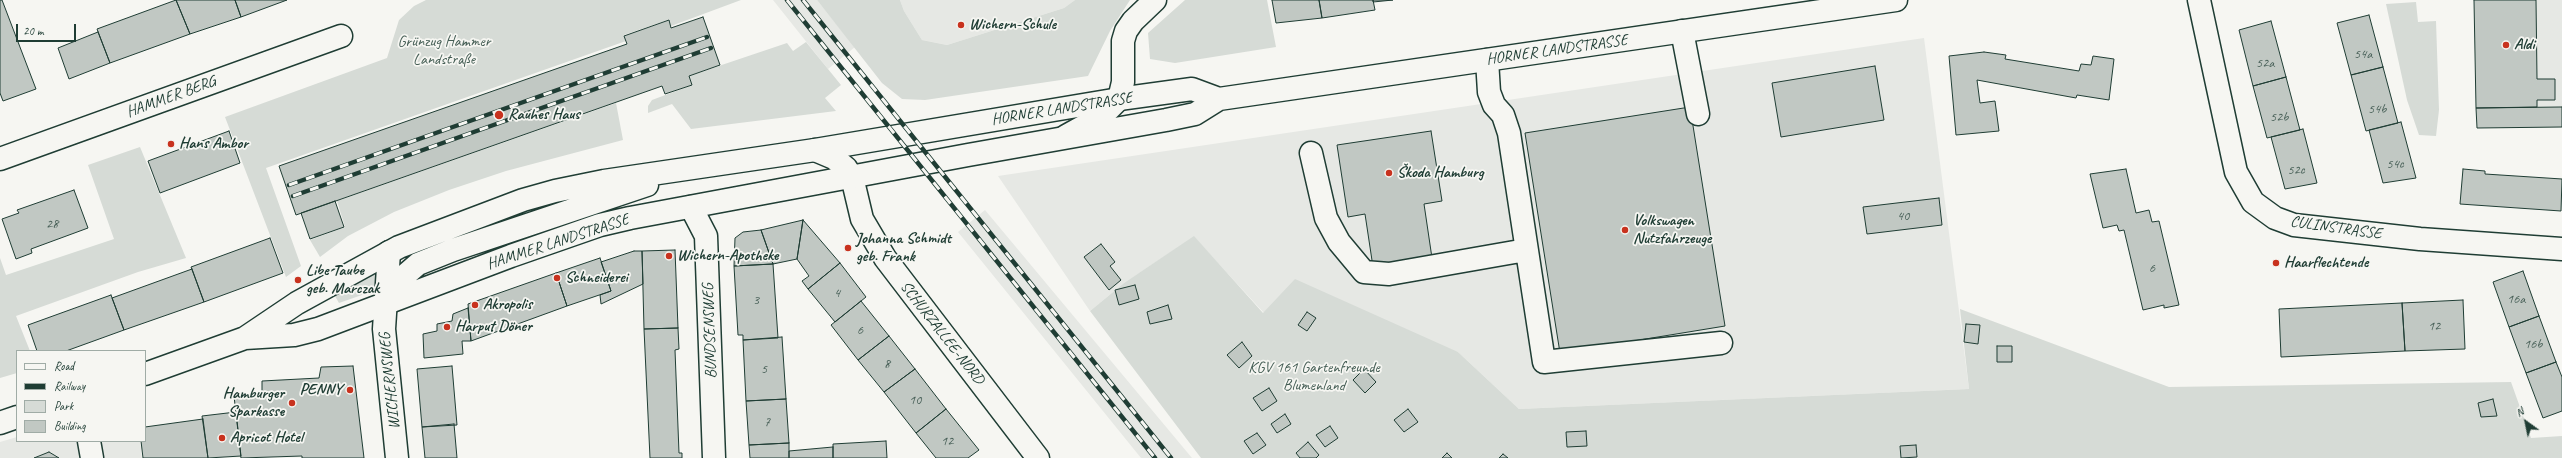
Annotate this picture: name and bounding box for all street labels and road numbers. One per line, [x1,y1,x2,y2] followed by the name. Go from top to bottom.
[1485,31,1629,69] street label: HORNER LANDSTRASSE
[124,72,218,122] street label: HAMMER BERG
[990,88,1134,130] street label: HORNER LANDSTRASSE
[485,210,631,274] street label: HAMMER LANDSTRASSE
[2289,212,2383,244] street label: CULINSTRASSE
[896,278,988,388] street label: SCHURZALLEE-NORD
[699,283,721,379] street label: BUNDSENSWEG
[375,332,405,430] street label: WICHERNSWEG

